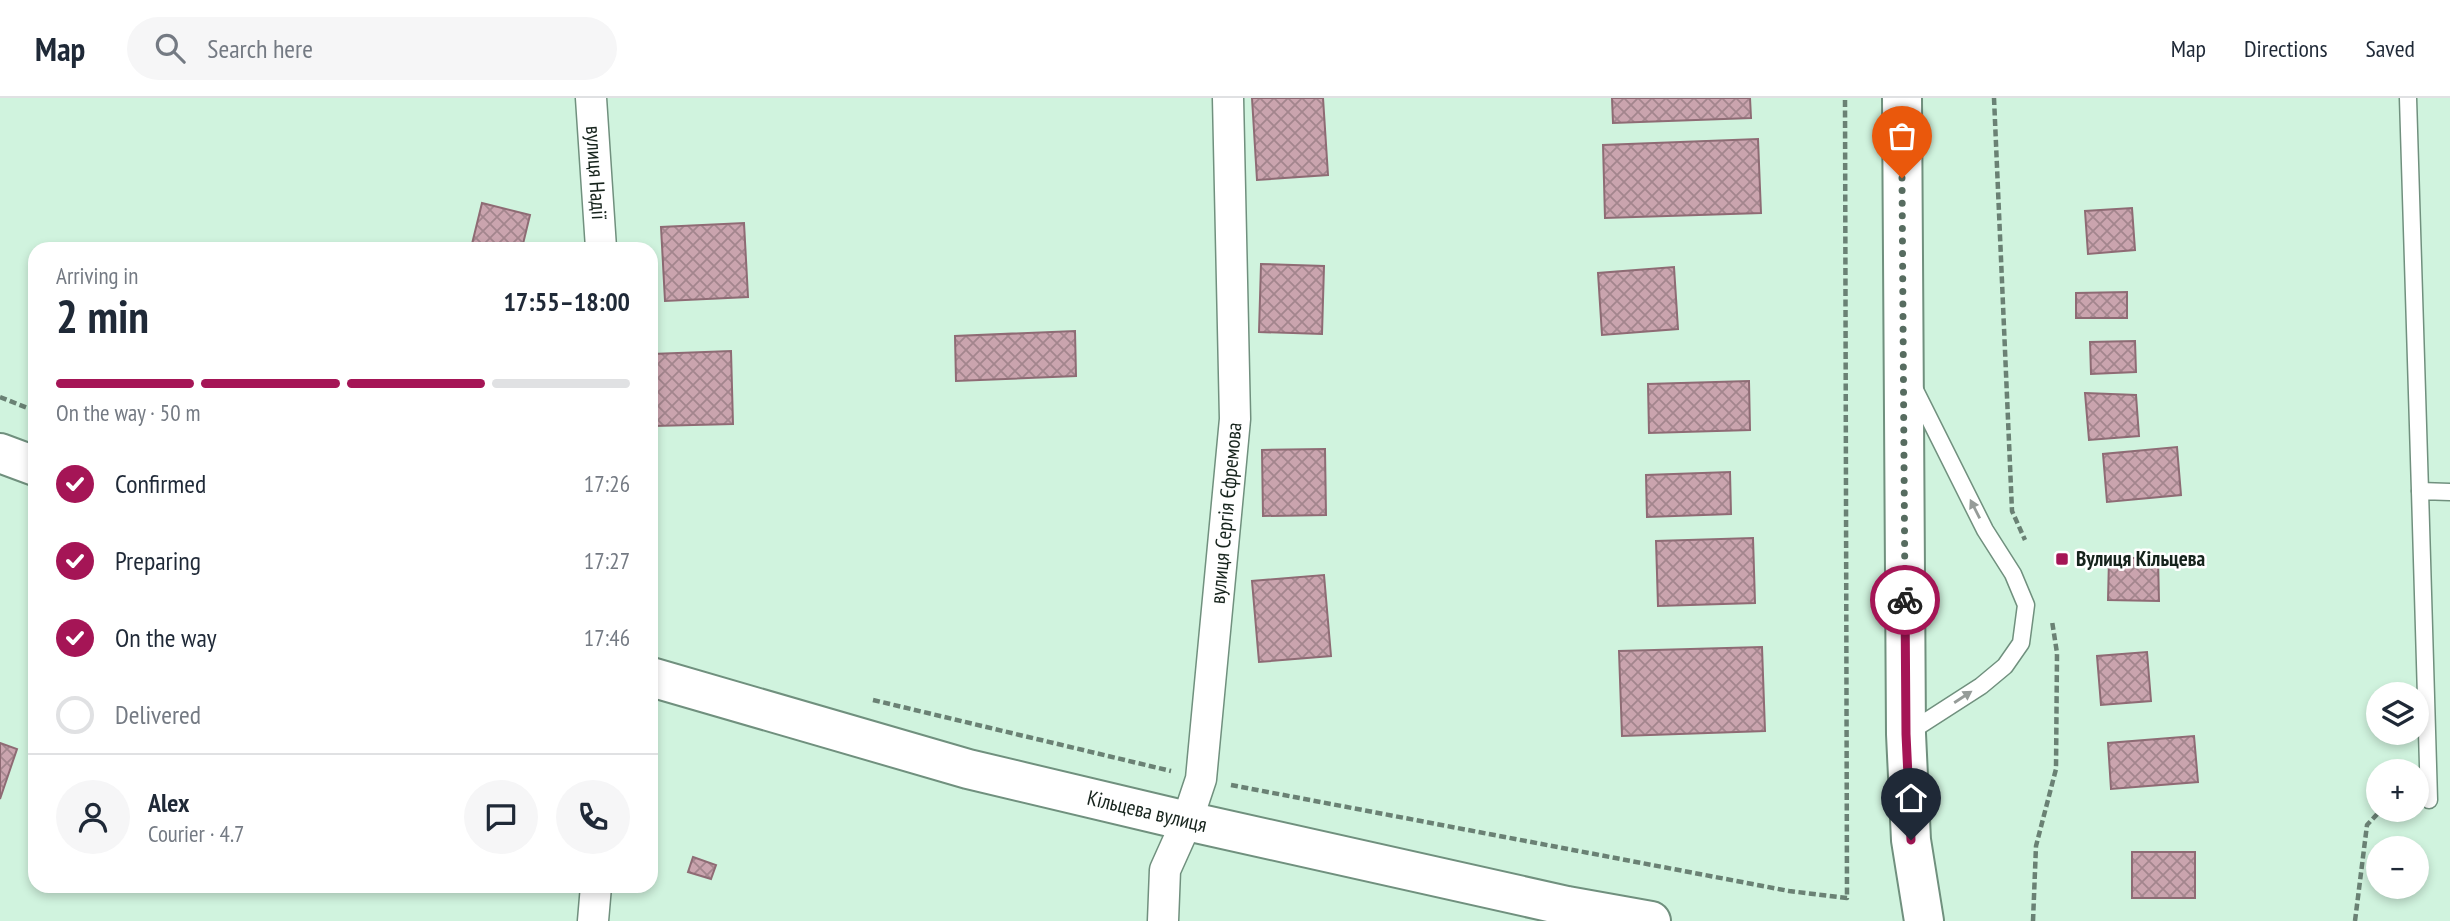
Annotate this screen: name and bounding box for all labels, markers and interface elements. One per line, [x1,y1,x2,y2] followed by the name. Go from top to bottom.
[127,17,617,80] search box
[35,27,85,70] text: Map
[151,29,189,67] icon: search
[207,32,313,65] text: Search here
[2171,33,2206,64] text: Map
[2244,33,2328,64] text: Directions
[2366,33,2415,64] text: Saved
[1872,106,1932,178] pin
[1883,117,1921,155] icon: bag
[580,125,613,221] street label: вулиця Надії
[56,261,138,290] text: Arriving in
[503,285,630,318] text: 17:55–18:00
[56,286,149,346] text: 2 min
[56,398,200,427] text: On the way · 50 m
[1204,421,1248,605] street label: вулиця Сергія Єфремова
[56,465,94,503] icon: check
[115,467,206,500] text: Confirmed
[584,469,630,498] text: 17:26
[1970,499,1981,519] one-way arrow
[56,542,94,580] icon: check
[115,544,201,577] text: Preparing
[2076,545,2206,572] place label: Вулиця Кільцева
[584,546,630,575] text: 17:27
[2054,551,2070,567] marker: Вулиця Кільцева
[1870,565,1940,635] courier
[1886,581,1924,619] icon: bike
[56,619,94,657] icon: check
[115,621,217,654] text: On the way
[584,623,630,652] text: 17:46
[2366,682,2429,899] map controls
[2366,682,2429,745] button: layers
[1953,691,1973,704] one-way arrow
[115,698,201,731] text: Delivered
[2366,759,2429,822] button: +
[1881,768,1941,840] pin
[1892,779,1930,817] icon: home
[56,780,130,854] button: person
[464,780,538,854] button: chat
[556,780,630,854] button: phone
[1085,784,1209,838] street label: Кільцева вулиця
[148,786,189,819] text: Alex
[148,819,244,848] text: Courier · 4.7
[2366,836,2429,899] button: −

